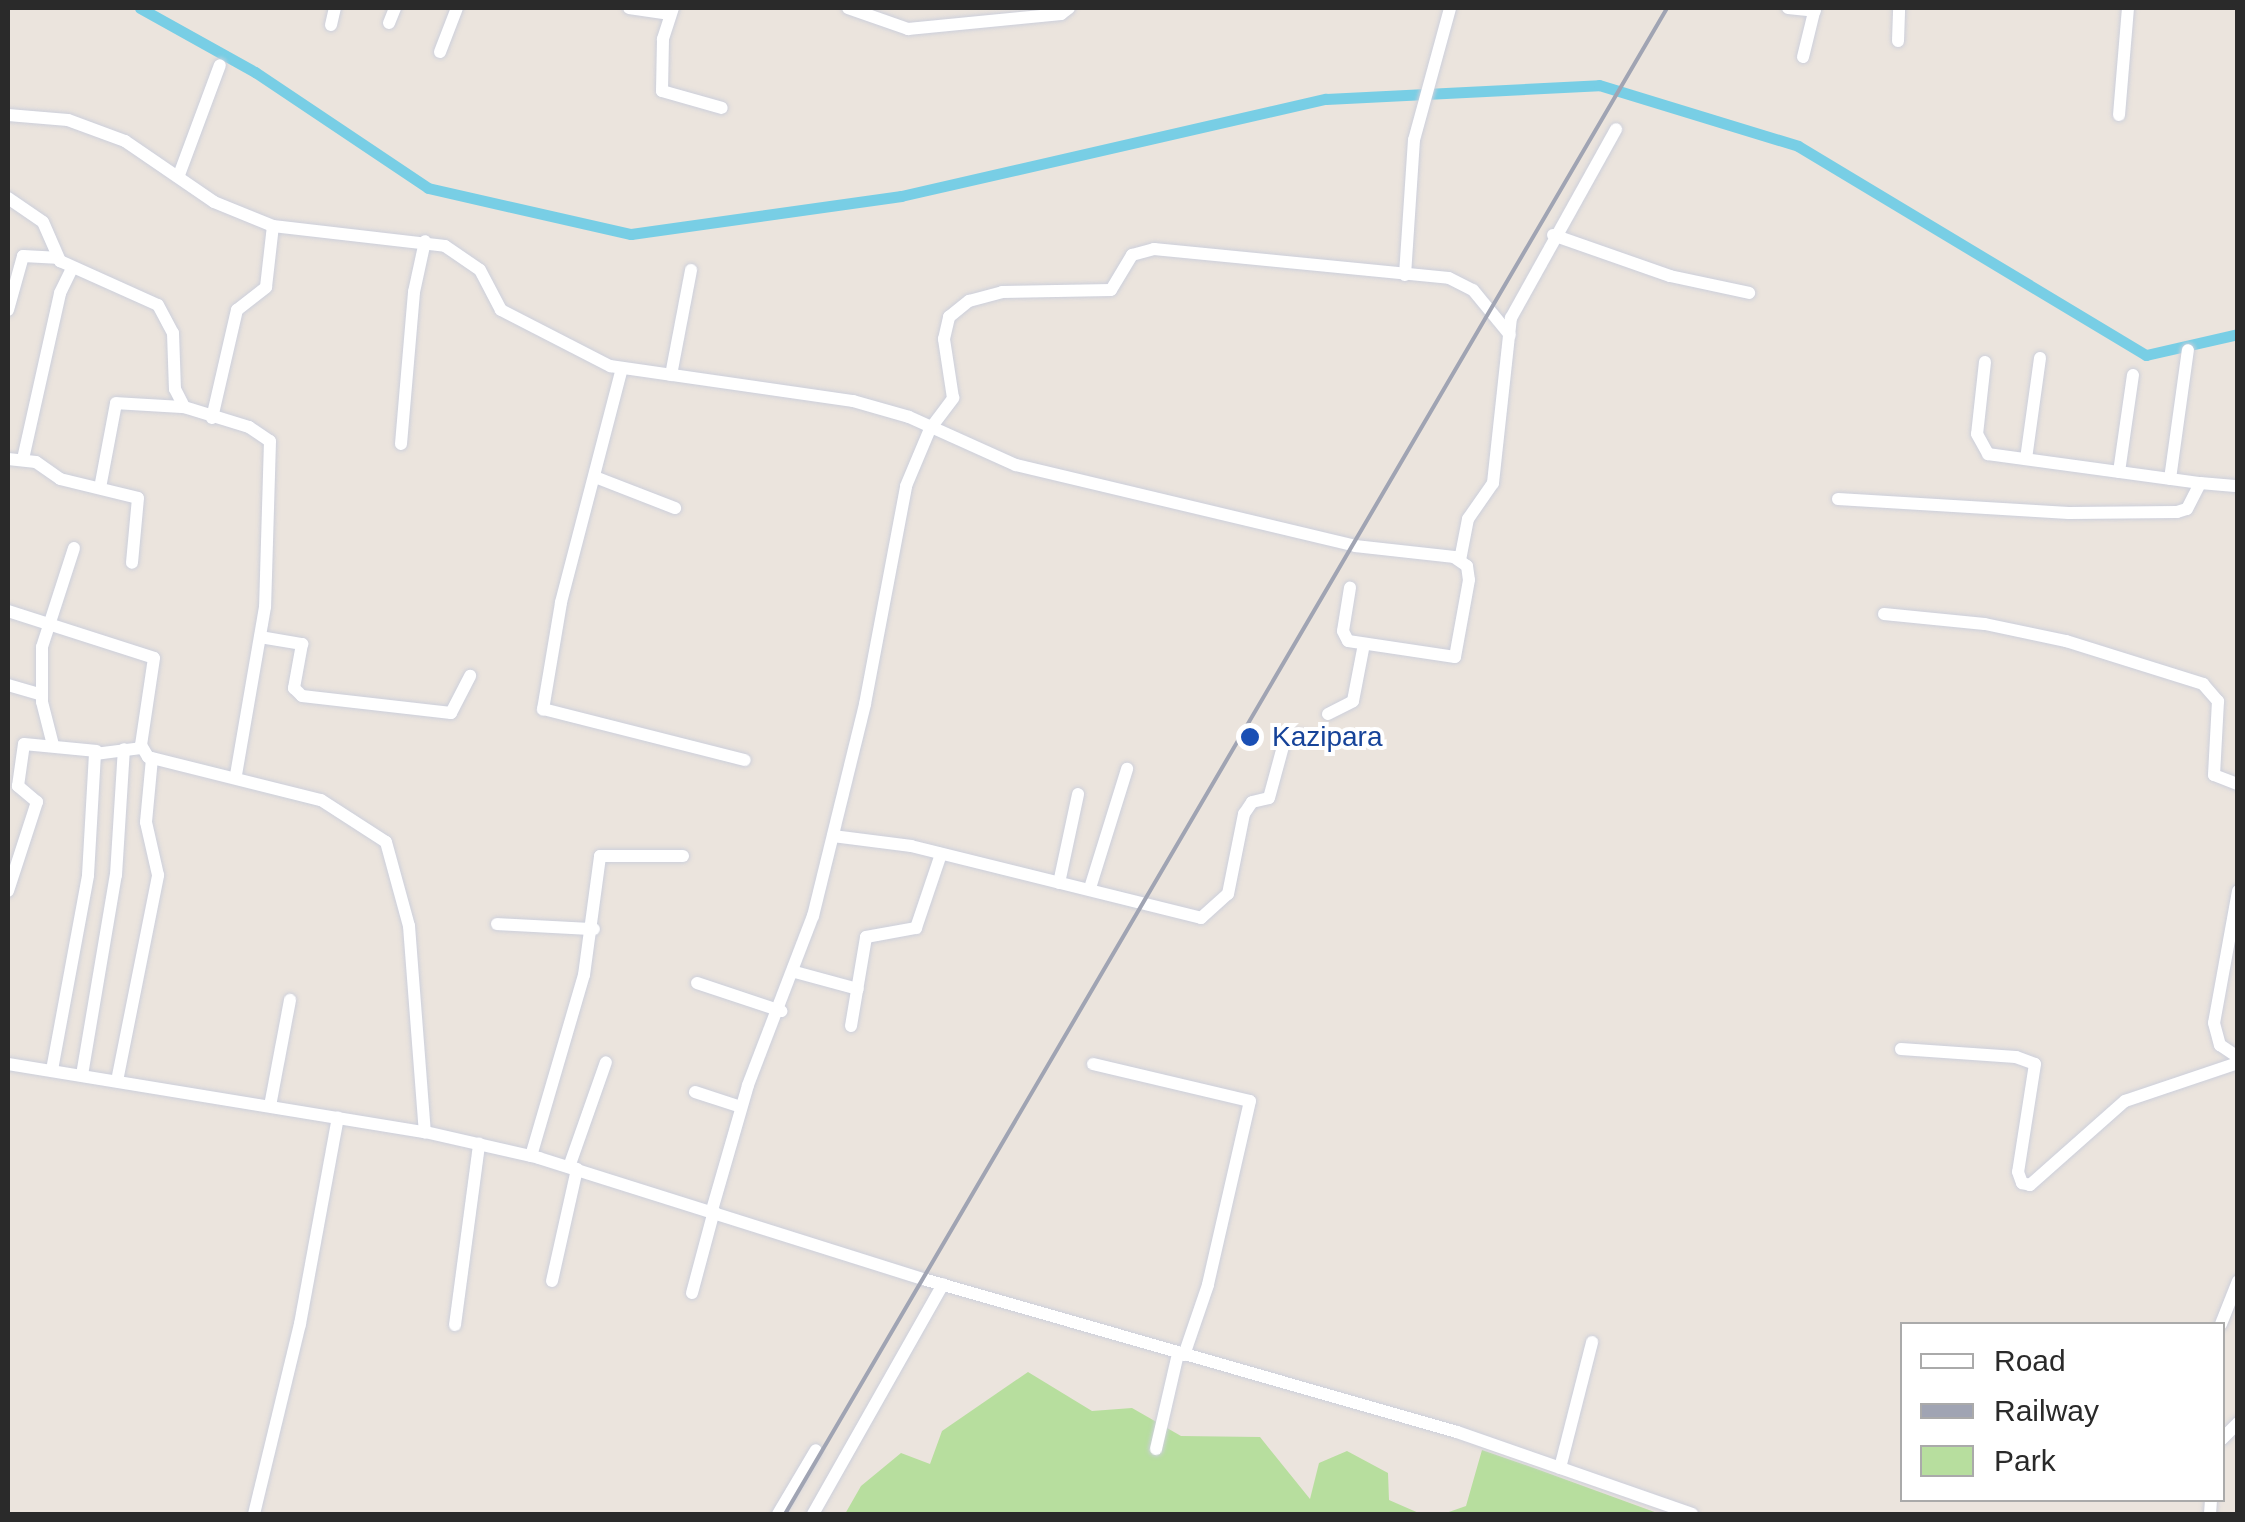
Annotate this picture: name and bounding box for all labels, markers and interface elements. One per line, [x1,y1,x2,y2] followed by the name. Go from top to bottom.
[1272,720,1383,754] place label: Kazipara
[1237,724,1263,750] marker: Kazipara
[1900,1322,2225,1502] legend
[1994,1344,2066,1377] text: Road
[1994,1394,2099,1427] text: Railway
[1994,1444,2056,1477] text: Park

